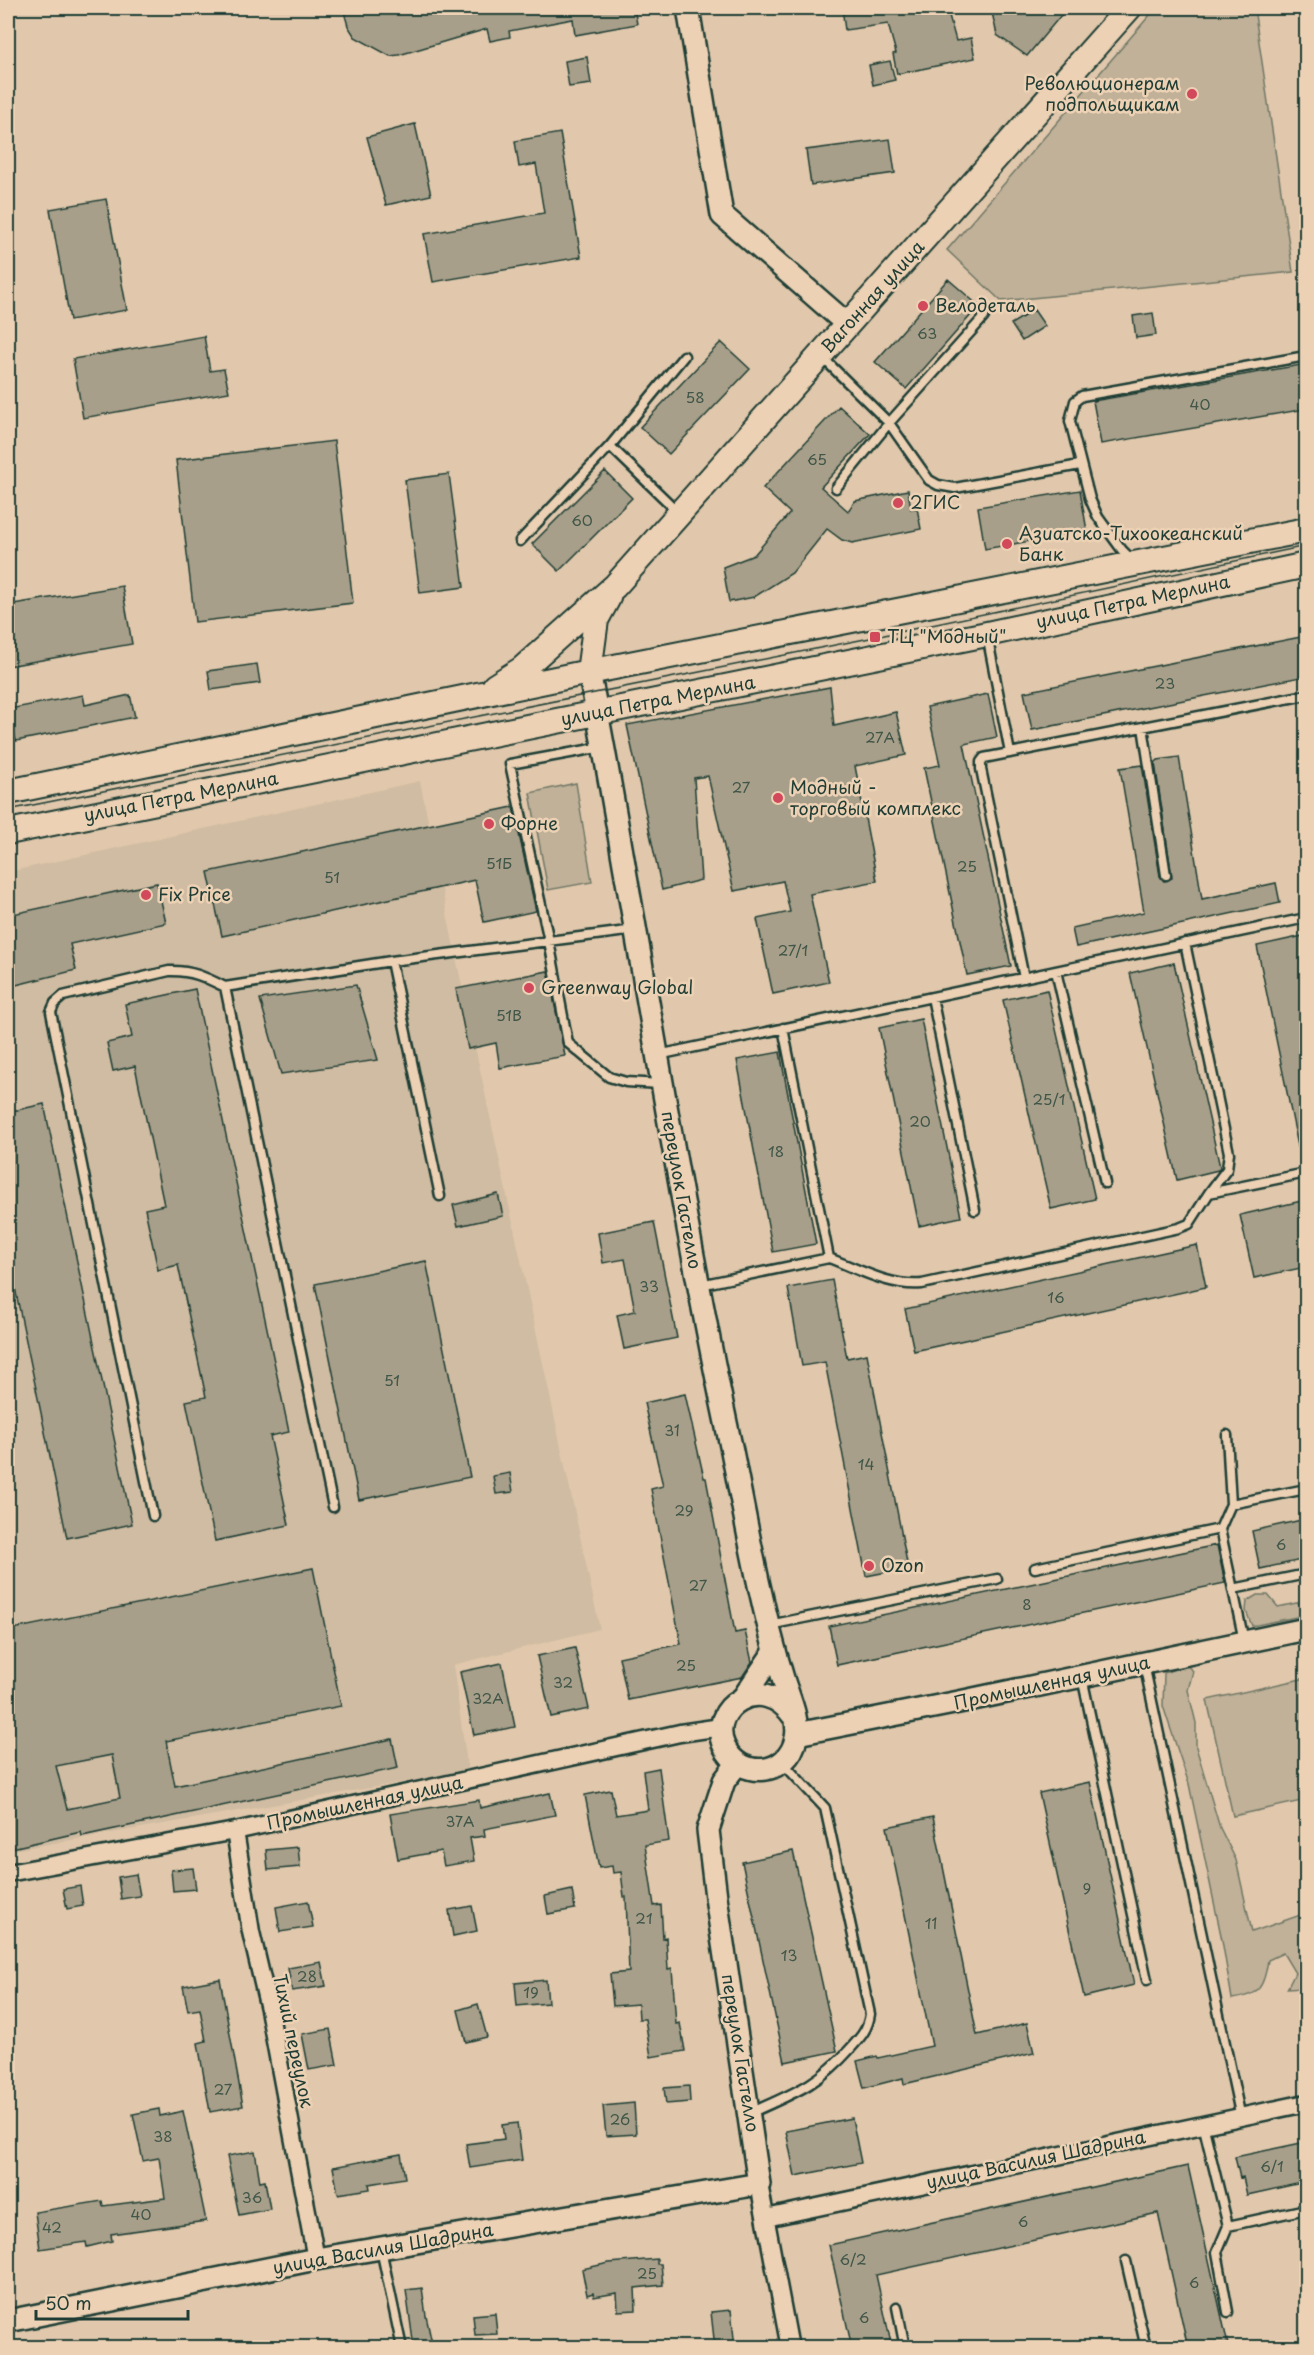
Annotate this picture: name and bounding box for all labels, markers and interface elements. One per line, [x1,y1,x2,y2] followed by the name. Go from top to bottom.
[1024,69,1180,117] place label: Революционерам подпольщикам
[1185,87,1199,101] marker: Революционерам подпольщикам
[814,233,930,358] street label: Вагонная улица
[935,291,1035,318] place label: Велодеталь
[916,299,930,313] marker: Велодеталь
[917,321,937,344] house number: 63
[685,385,705,408] house number: 58
[1190,392,1210,415] house number: 40
[807,447,827,470] house number: 65
[910,488,960,515] place label: 2ГИС
[891,496,905,510] marker: 2ГИС
[571,508,593,531] house number: 60
[1019,519,1243,567] place label: Азиатско-Тихоокеанский Банк
[1000,537,1014,551] marker: Азиатско-Тихоокеанский Банк
[1033,567,1233,634] street label: улица Петра Мерлина
[887,622,1006,649] place label: ТЦ "Модный"
[868,630,882,644] marker: ТЦ "Модный"
[558,667,758,732] street label: улица Петра Мерлина
[1155,671,1175,694] house number: 23
[865,725,895,748] house number: 27А
[81,763,281,828] street label: улица Петра Мерлина
[790,773,961,821] place label: Модный - торговый комплекс
[732,775,751,798] house number: 27
[771,791,785,805] marker: Модный - торговый комплекс
[501,809,558,836] place label: Форне
[482,817,496,831] marker: Форне
[486,851,512,874] house number: 51Б
[957,854,977,877] house number: 25
[324,865,340,888] house number: 51
[158,880,231,907] place label: Fix Price
[139,888,153,902] marker: Fix Price
[778,938,808,961] house number: 27/1
[541,973,693,1000] place label: Greenway Global
[522,981,536,995] marker: Greenway Global
[496,1003,522,1026] house number: 51В
[1033,1087,1065,1110] house number: 25/1
[655,1109,710,1271] street label: переулок Гастелло
[909,1109,931,1132] house number: 20
[768,1139,784,1162] house number: 18
[639,1274,659,1297] house number: 33
[1047,1285,1065,1308] house number: 16
[384,1368,400,1391] house number: 51
[664,1418,680,1441] house number: 31
[858,1452,874,1475] house number: 14
[674,1498,694,1521] house number: 29
[1276,1532,1286,1555] house number: 6
[881,1551,924,1578] place label: Ozon
[862,1559,876,1573] marker: Ozon
[689,1573,708,1596] house number: 27
[1022,1592,1032,1615] house number: 8
[951,1647,1153,1716] street label: Промышленная улица
[676,1653,696,1676] house number: 25
[553,1670,573,1693] house number: 32
[472,1686,504,1709] house number: 32А
[264,1767,466,1836] street label: Промышленная улица
[445,1809,475,1832] house number: 37А
[1083,1876,1091,1899] house number: 9
[635,1906,653,1929] house number: 21
[925,1911,937,1934] house number: 11
[781,1943,797,1966] house number: 13
[297,1964,317,1987] house number: 28
[267,1971,322,2110] street label: Тихий переулок
[716,1972,767,2134] street label: переулок Гастелло
[523,1980,539,2003] house number: 19
[214,2077,233,2100] house number: 27
[610,2107,630,2130] house number: 26
[923,2122,1149,2195] street label: улица Василия Шадрина
[153,2124,173,2147] house number: 38
[1260,2154,1284,2177] house number: 6/1
[242,2185,262,2208] house number: 36
[131,2202,151,2225] house number: 40
[1018,2209,1028,2232] house number: 6
[42,2215,62,2238] house number: 42
[270,2215,496,2280] street label: улица Василия Шадрина
[839,2247,867,2270] house number: 6/2
[637,2261,657,2284] house number: 25
[1189,2270,1199,2293] house number: 6
[36,2283,188,2321] scale bar
[45,2289,92,2316] text: 50 m
[859,2305,869,2328] house number: 6

